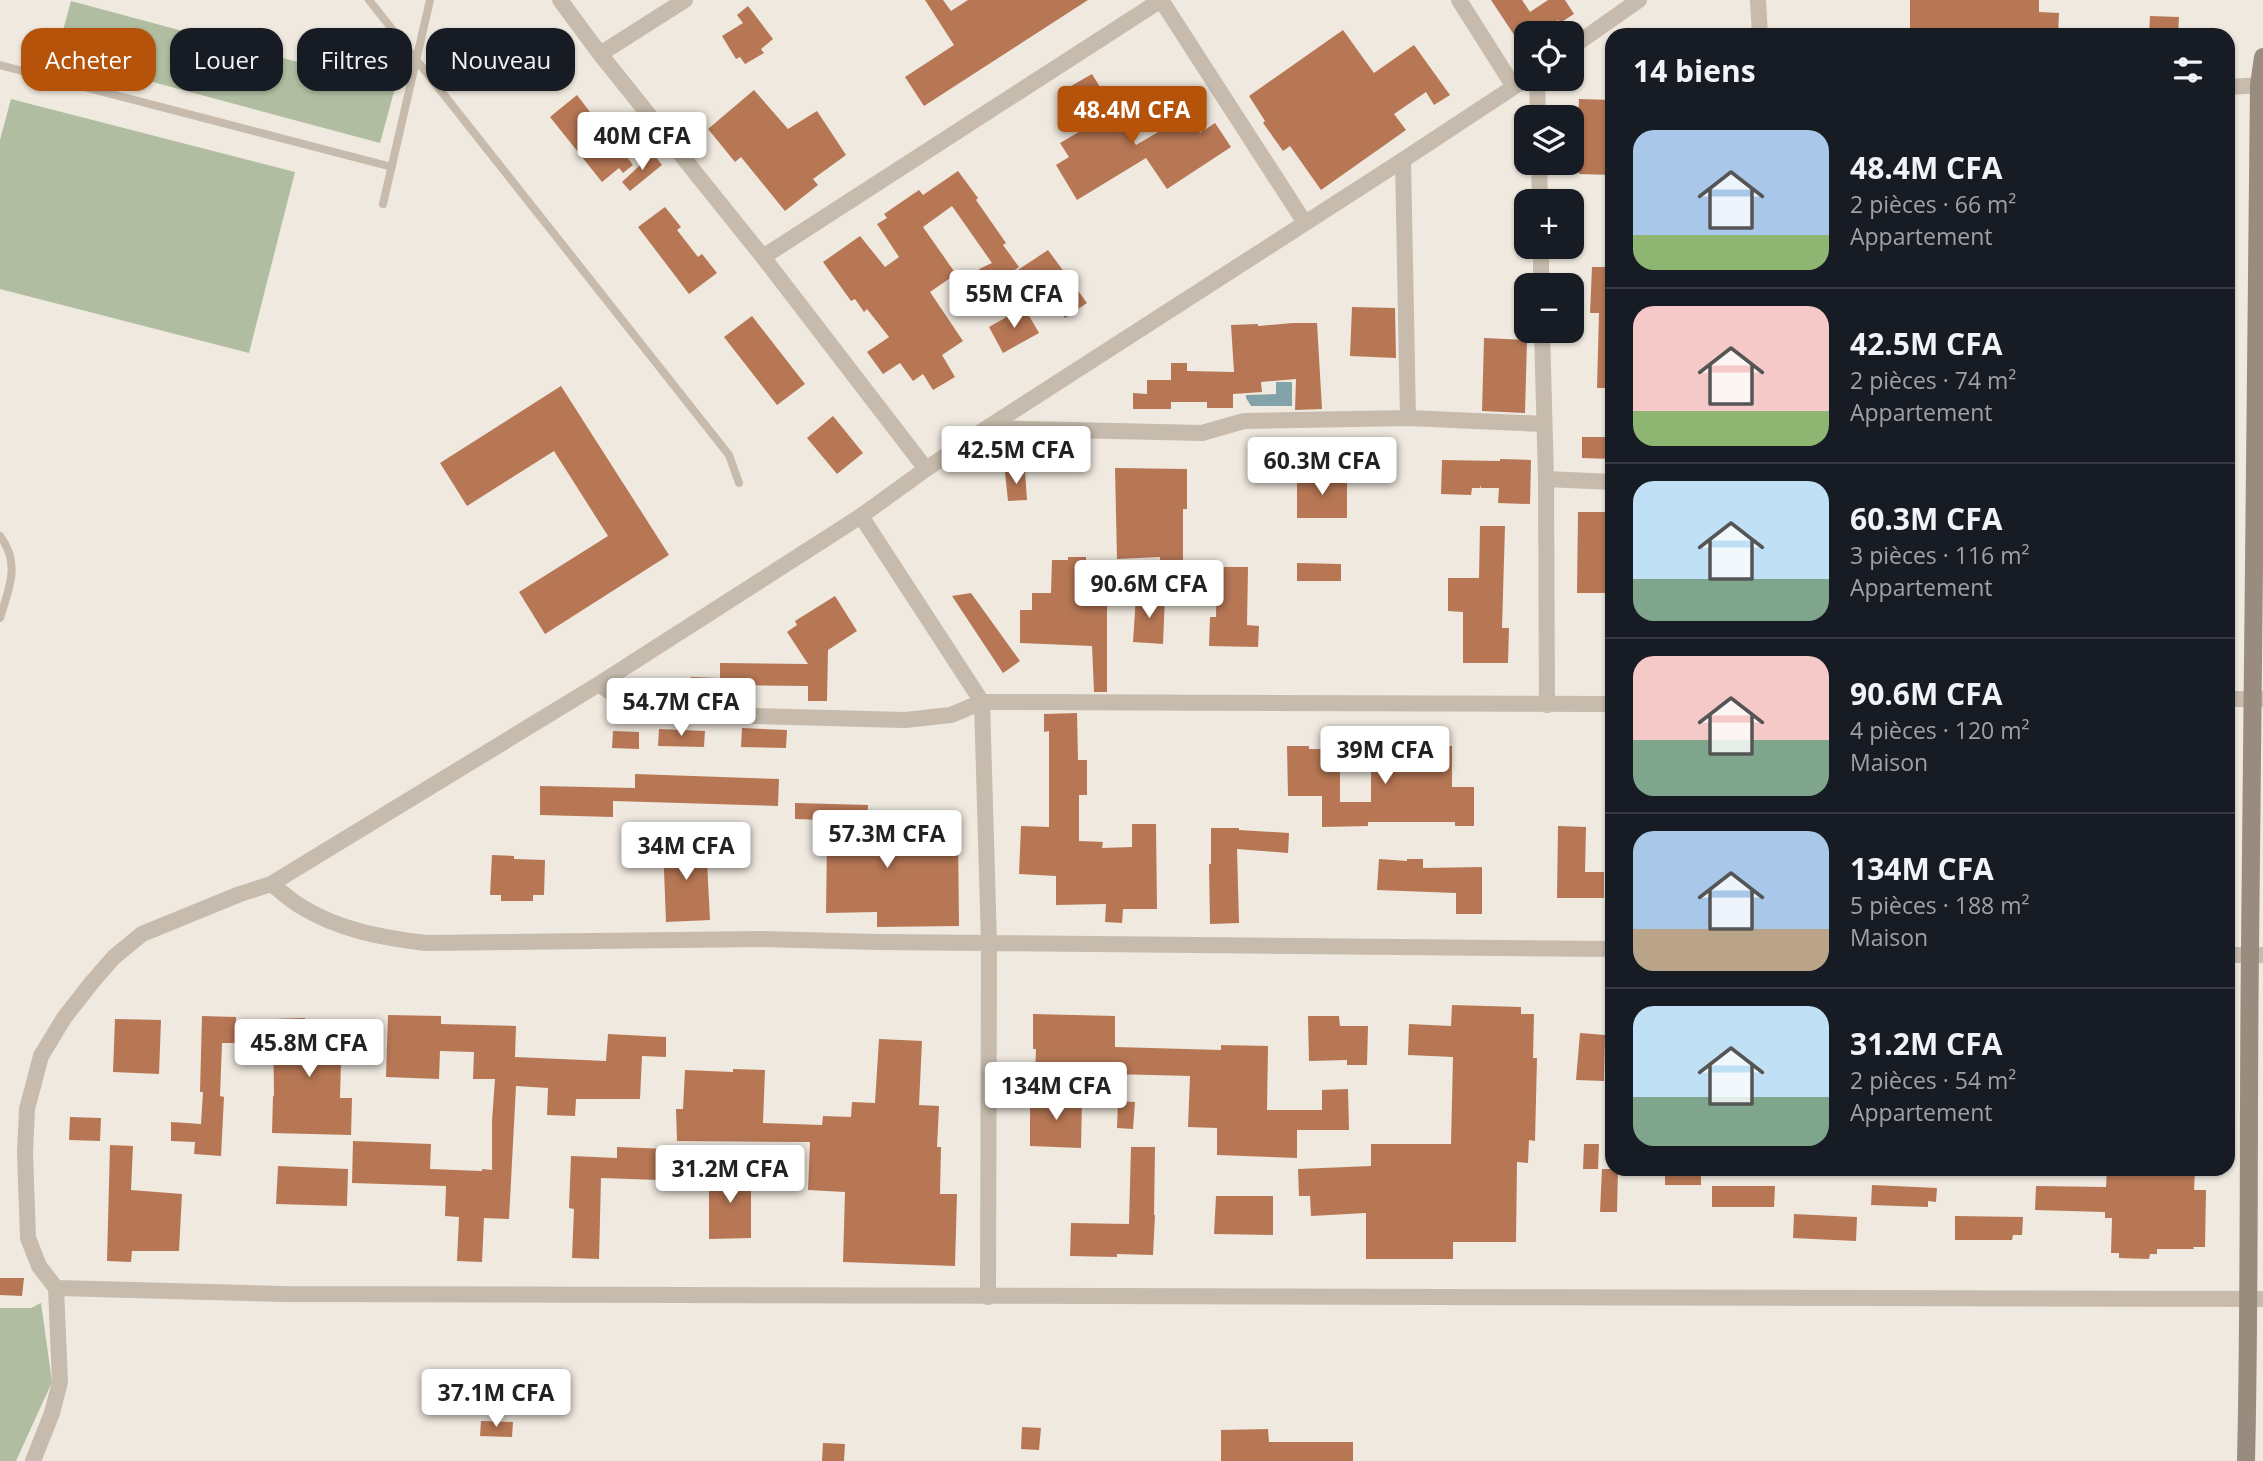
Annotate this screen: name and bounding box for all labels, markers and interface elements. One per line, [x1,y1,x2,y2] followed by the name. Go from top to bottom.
[1514,21,1584,343] map controls
[1514,21,1584,91] button: locate
[21,28,156,91] chip: Acheter
[170,28,283,91] chip: Louer
[297,28,412,91] chip: Filtres
[426,28,575,91] chip: Nouveau
[1633,50,1756,91] text: 14 biens
[2169,51,2207,89] icon: filters
[1052,86,1212,146] pin: 48.4M CFA
[1074,93,1190,125] text: 48.4M CFA
[1514,105,1584,175] button: layers
[577,113,707,172] pin: 40M CFA
[593,119,691,151] text: 40M CFA
[1850,147,2002,188] text: 48.4M CFA
[1689,158,1773,242] icon: home
[1850,188,2016,220] text: 2 pièces · 66 m²
[1514,189,1584,259] button: +
[1850,220,1993,252] text: Appartement
[949,270,1079,330] pin: 55M CFA
[1514,273,1584,343] button: −
[965,277,1063,309] text: 55M CFA
[1850,323,2002,364] text: 42.5M CFA
[1689,334,1773,418] icon: home
[1850,364,2016,396] text: 2 pièces · 74 m²
[1850,396,1993,428] text: Appartement
[936,426,1096,486] pin: 42.5M CFA
[958,433,1074,465] text: 42.5M CFA
[1242,438,1402,497] pin: 60.3M CFA
[1264,444,1380,476] text: 60.3M CFA
[1850,498,2002,539] text: 60.3M CFA
[1689,509,1773,593] icon: home
[1850,539,2030,571] text: 3 pièces · 116 m²
[1069,560,1229,620] pin: 90.6M CFA
[1091,567,1207,599] text: 90.6M CFA
[1850,571,1993,603] text: Appartement
[1850,673,2002,714] text: 90.6M CFA
[601,678,761,738] pin: 54.7M CFA
[1689,684,1773,768] icon: home
[623,685,739,717] text: 54.7M CFA
[1850,714,2030,746] text: 4 pièces · 120 m²
[1320,726,1450,786] pin: 39M CFA
[1336,733,1434,765] text: 39M CFA
[1850,746,1928,778] text: Maison
[807,810,967,870] pin: 57.3M CFA
[829,817,945,849] text: 57.3M CFA
[621,822,751,882] pin: 34M CFA
[637,829,735,861] text: 34M CFA
[1850,848,1994,889] text: 134M CFA
[1689,859,1773,943] icon: home
[1850,889,2030,921] text: 5 pièces · 188 m²
[1850,921,1928,953] text: Maison
[229,1020,389,1079] pin: 45.8M CFA
[1850,1023,2002,1064] text: 31.2M CFA
[251,1026,367,1058] text: 45.8M CFA
[1689,1034,1773,1118] icon: home
[984,1062,1128,1122] pin: 134M CFA
[1850,1064,2016,1096] text: 2 pièces · 54 m²
[1001,1069,1111,1101] text: 134M CFA
[1850,1096,1993,1128] text: Appartement
[650,1146,810,1205] pin: 31.2M CFA
[672,1152,788,1184] text: 31.2M CFA
[416,1370,576,1429] pin: 37.1M CFA
[438,1376,554,1408] text: 37.1M CFA

